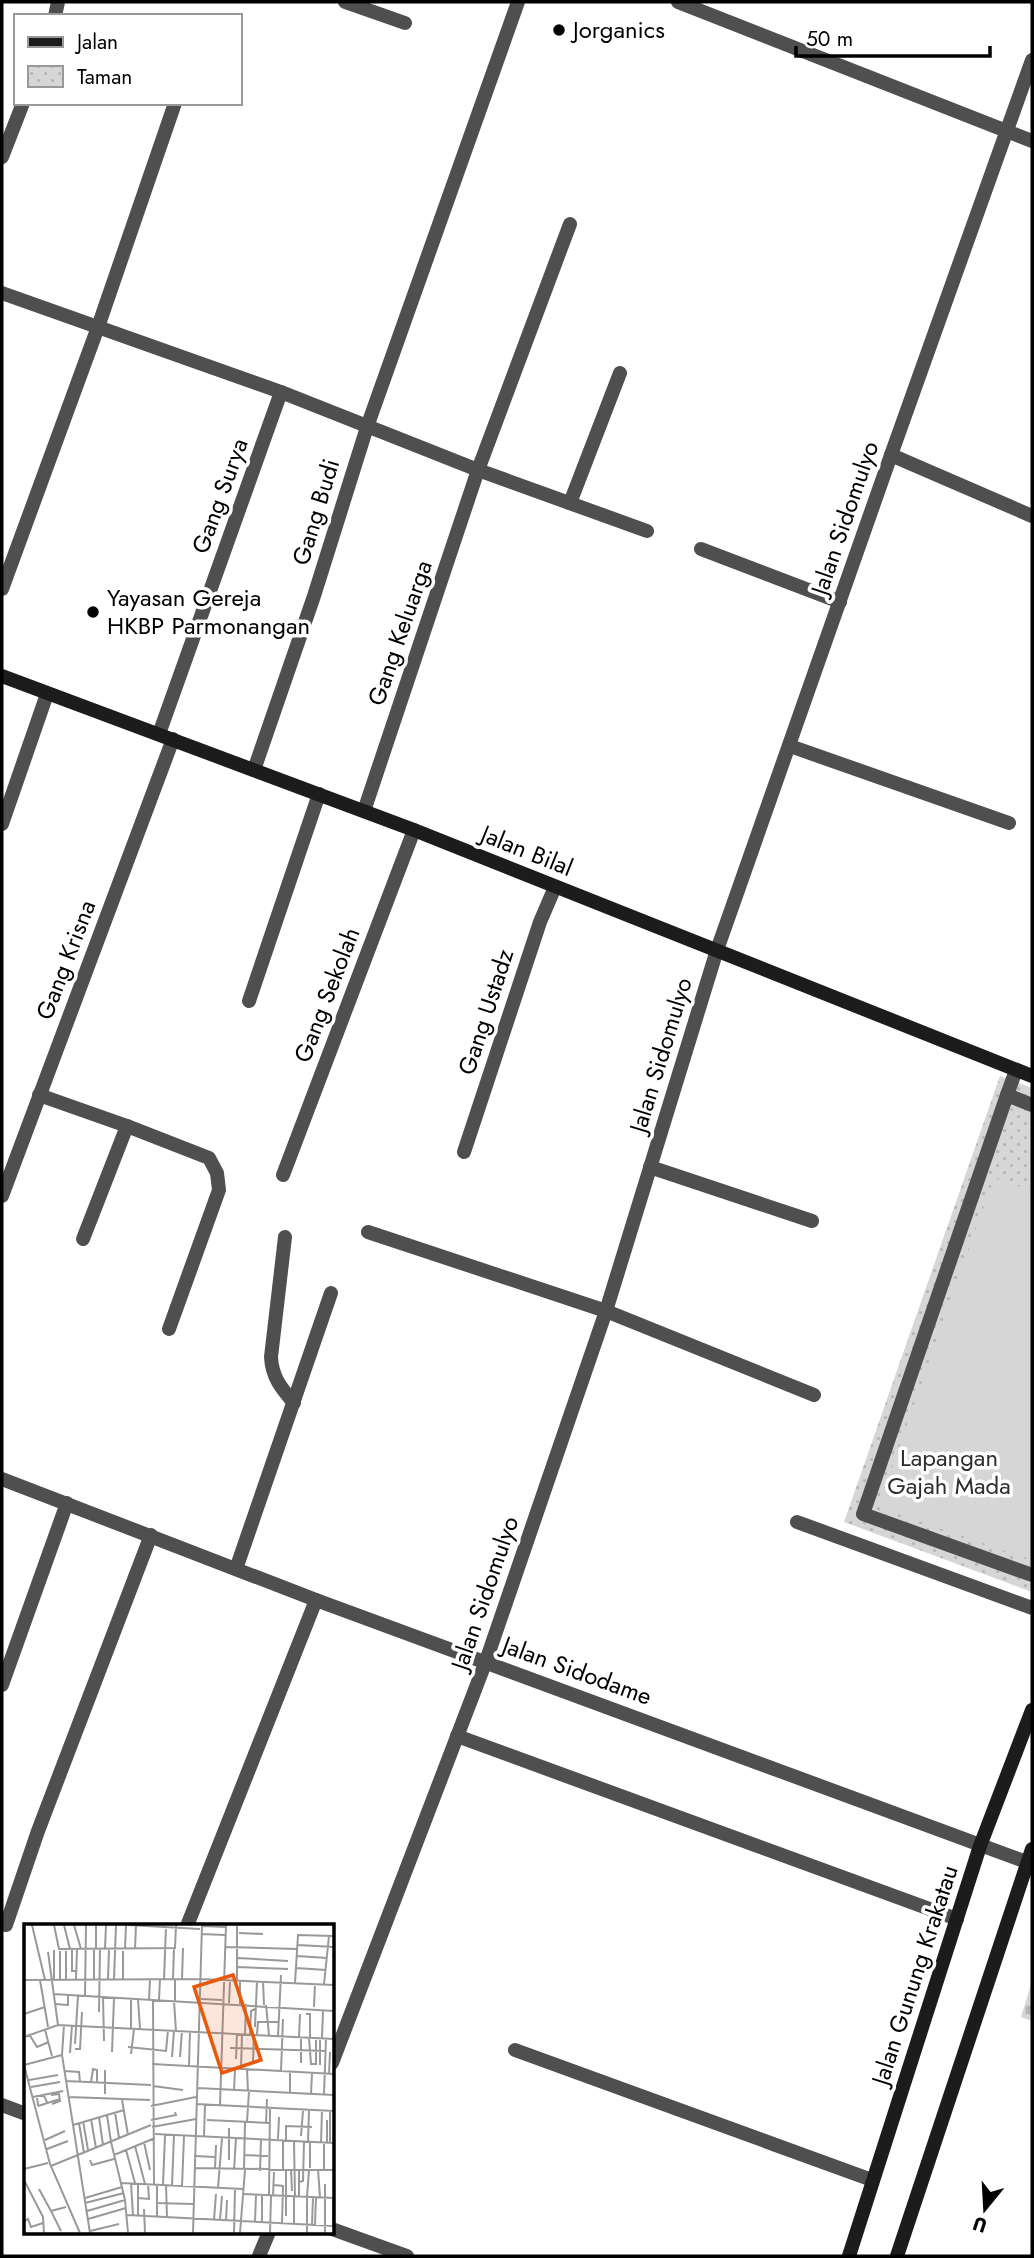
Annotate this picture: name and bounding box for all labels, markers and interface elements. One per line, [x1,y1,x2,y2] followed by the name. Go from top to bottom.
[570,12,665,47] place label: Jorganics
[14,14,242,105] legend
[796,14,990,58] scale bar
[551,22,567,38] marker: Jorganics
[806,24,853,54] text: 50 m
[74,27,118,57] text: Jalan
[77,62,132,92] text: Taman
[182,433,257,558] street label: Gang Surya
[801,436,887,602] street label: Jalan Sidomulyo
[283,454,348,569] street label: Gang Budi
[358,555,441,710] street label: Gang Keluarga
[107,580,310,643] place label: Yayasan Gereja HKBP Parmonangan
[85,604,101,620] marker: Yayasan Gereja HKBP Parmonangan
[473,815,578,885] street label: Jalan Bilal
[27,895,104,1025] street label: Gang Krisna
[285,922,368,1067] street label: Gang Sekolah
[449,944,522,1079] street label: Gang Ustadz
[619,973,701,1140] street label: Jalan Sidomulyo
[887,1440,1011,1503] park label: Lapangan Gajah Mada
[441,1511,527,1677] street label: Jalan Sidomulyo
[495,1626,657,1714] street label: Jalan Sidodame
[862,1860,967,2092] street label: Jalan Gunung Krakatau
[24,1924,334,2234] inset map
[950,2174,1020,2244] north arrow
[969,2210,990,2240] text: U

